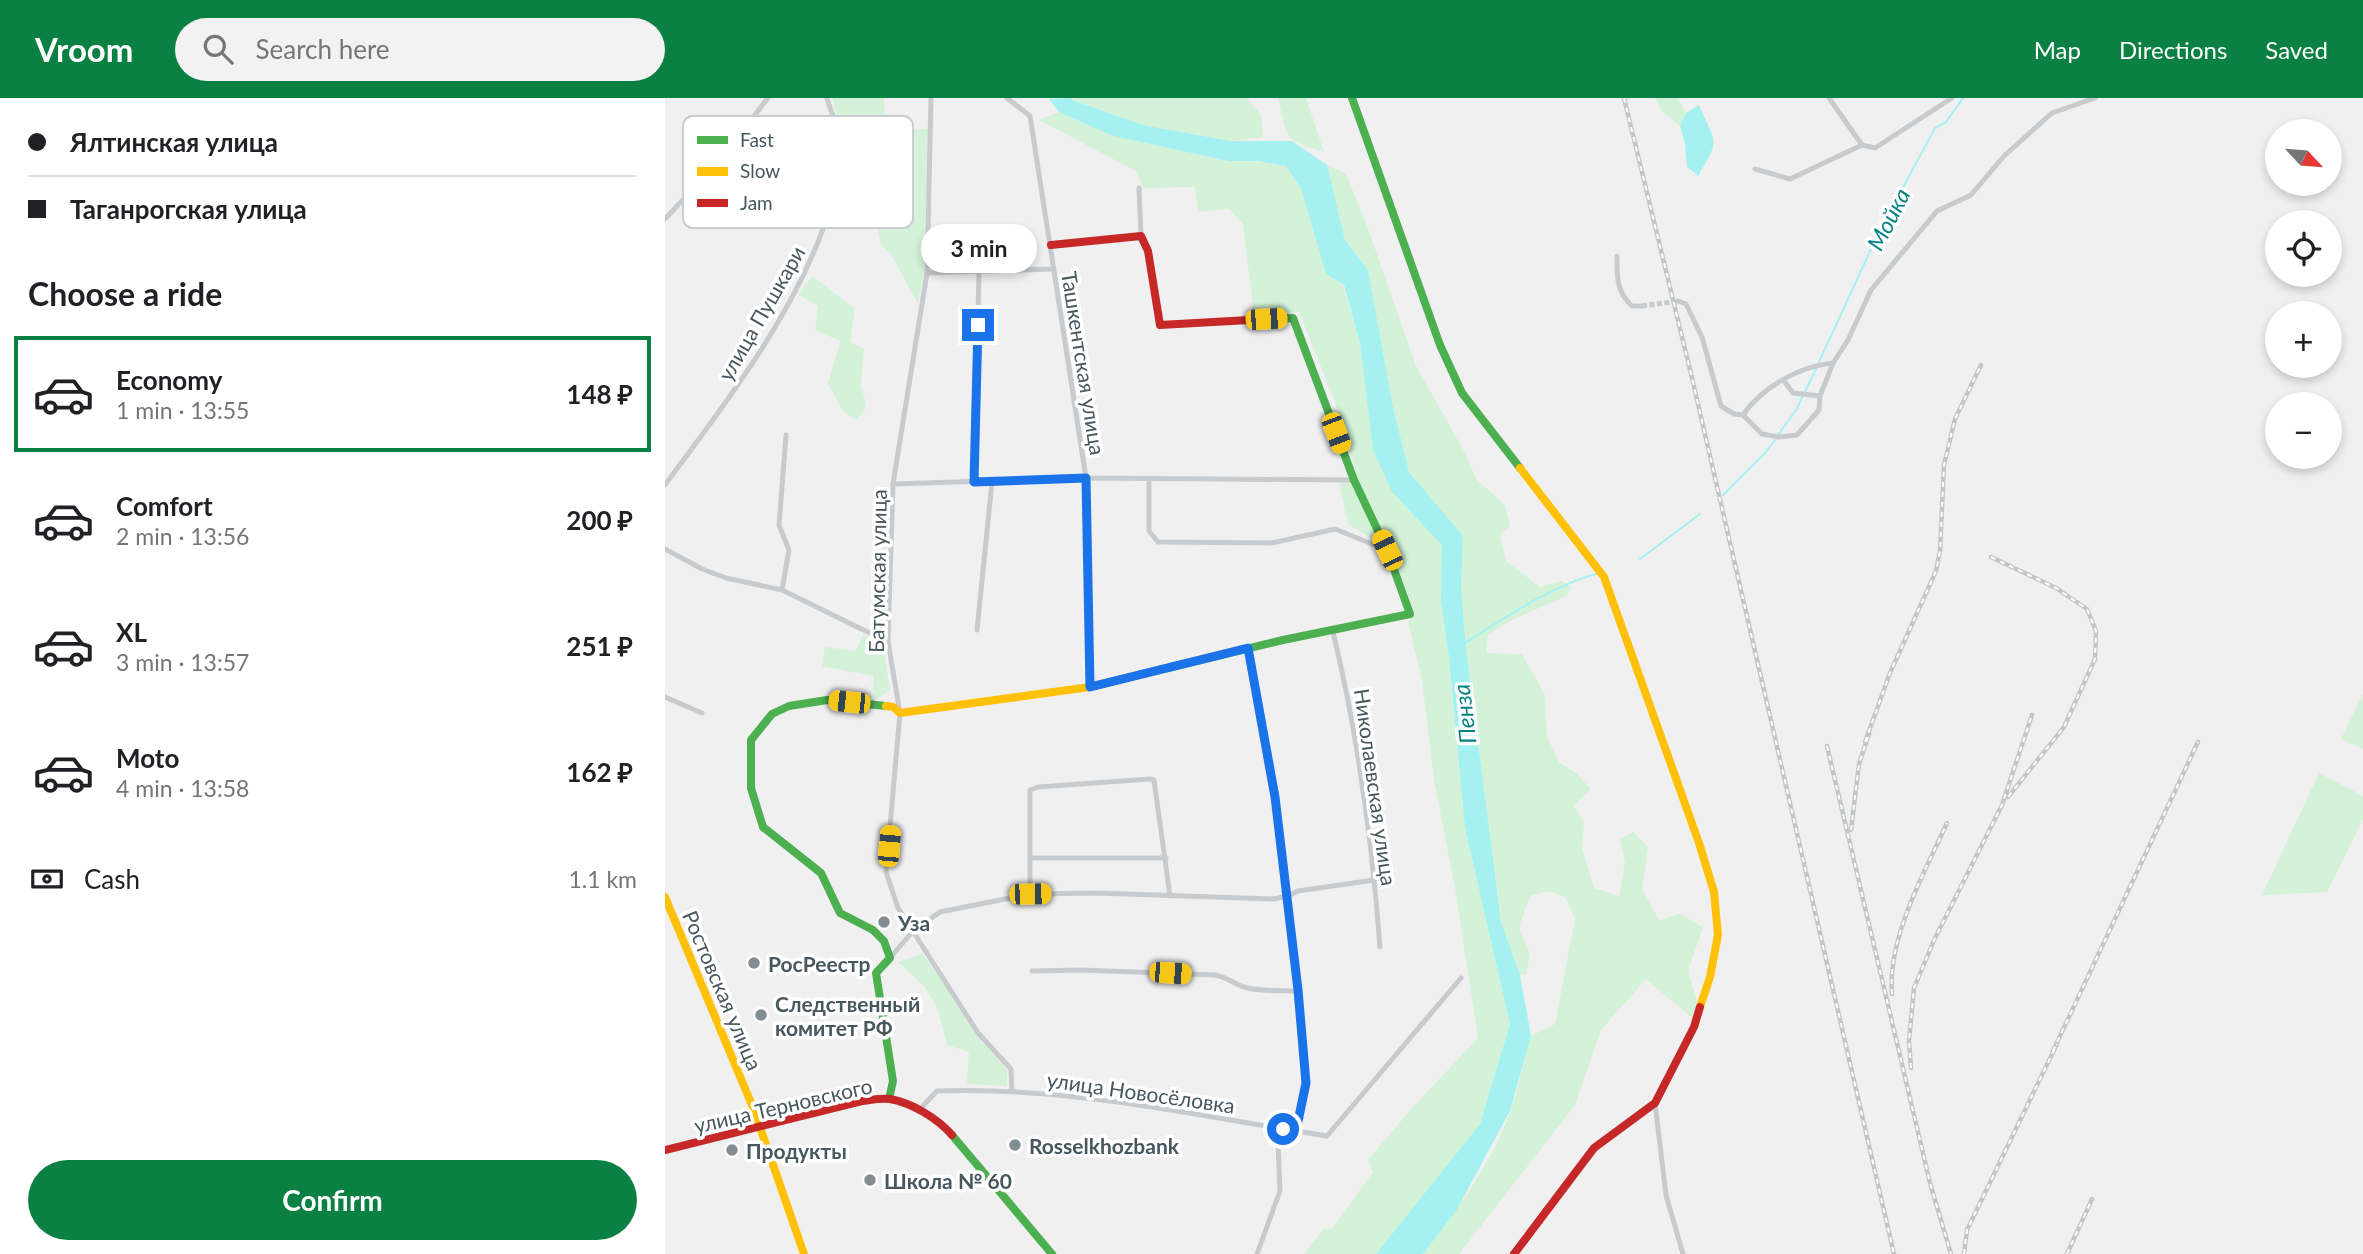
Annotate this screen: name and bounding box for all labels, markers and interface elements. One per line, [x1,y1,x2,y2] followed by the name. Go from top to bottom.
[175,18,665,81] search box
[35,29,133,69] text: Vroom
[199,30,237,68] icon: search
[255,33,390,65] text: Search here
[2034,35,2081,64] text: Map
[2119,35,2227,64] text: Directions
[2265,35,2328,64] text: Saved
[683,116,913,228] legend
[2265,119,2341,196] north arrow
[2265,119,2342,469] map controls
[70,126,278,158] text: Ялтинская улица
[740,128,774,151] text: Fast
[740,159,780,182] text: Slow
[1861,183,1915,255] water label: Мойка
[740,191,773,214] text: Jam
[70,193,307,225] text: Таганрогская улица
[2265,210,2342,287] button: locate
[920,224,1036,272] callout: 3 min
[950,234,1008,262] text: 3 min
[712,241,810,385] street label: улица Пушкари
[1057,269,1111,457] street label: Ташкентская улица
[28,274,222,313] text: Choose a ride
[2265,301,2342,378] button: +
[1245,307,1288,331] car
[962,309,994,341] route end
[32,363,95,426] icon: car
[116,364,222,396] text: Economy
[566,378,633,410] text: 148 ₽
[2265,392,2342,469] button: −
[116,396,249,424] text: 1 min · 13:55
[1319,410,1354,456] car
[32,489,95,552] icon: car
[863,489,891,653] street label: Батумская улица
[116,490,213,522] text: Comfort
[566,504,633,536] text: 200 ₽
[116,522,249,550] text: 2 min · 13:56
[1369,527,1406,573] car
[32,615,95,678] icon: car
[116,616,147,648] text: XL
[566,630,633,662] text: 251 ₽
[116,648,249,676] text: 3 min · 13:57
[1446,682,1482,746] water label: Пенза
[1350,687,1402,887] street label: Николаевская улица
[828,689,871,715] car
[32,741,95,804] icon: car
[116,742,179,774] text: Moto
[566,756,633,788] text: 162 ₽
[116,774,249,802] text: 4 min · 13:58
[877,824,902,868] car
[28,860,66,898] icon: cash
[84,863,140,895] text: Cash
[568,865,637,893] text: 1.1 km
[1009,883,1052,905] car
[678,906,768,1074] street label: Ростовская улица
[897,910,930,935] place label: Уза
[876,914,892,930] marker: Уза
[768,951,871,976] place label: РосРеестр
[746,955,762,971] marker: РосРеестр
[1149,961,1192,985] car
[775,991,920,1040] place label: Следственный комитет РФ
[753,1007,769,1023] marker: Следственный комитет РФ
[1045,1066,1237,1118] street label: улица Новосёловка
[691,1072,875,1138] street label: улица Терновского
[1267,1113,1299,1145] route start
[1029,1133,1180,1158] place label: Rosselkhozbank
[1007,1137,1023,1153] marker: Rosselkhozbank
[746,1138,847,1163] place label: Продукты
[724,1142,740,1158] marker: Продукты
[28,1160,637,1240] button: Confirm
[884,1168,1012,1193] place label: Школа № 60
[862,1172,878,1188] marker: Школа № 60

